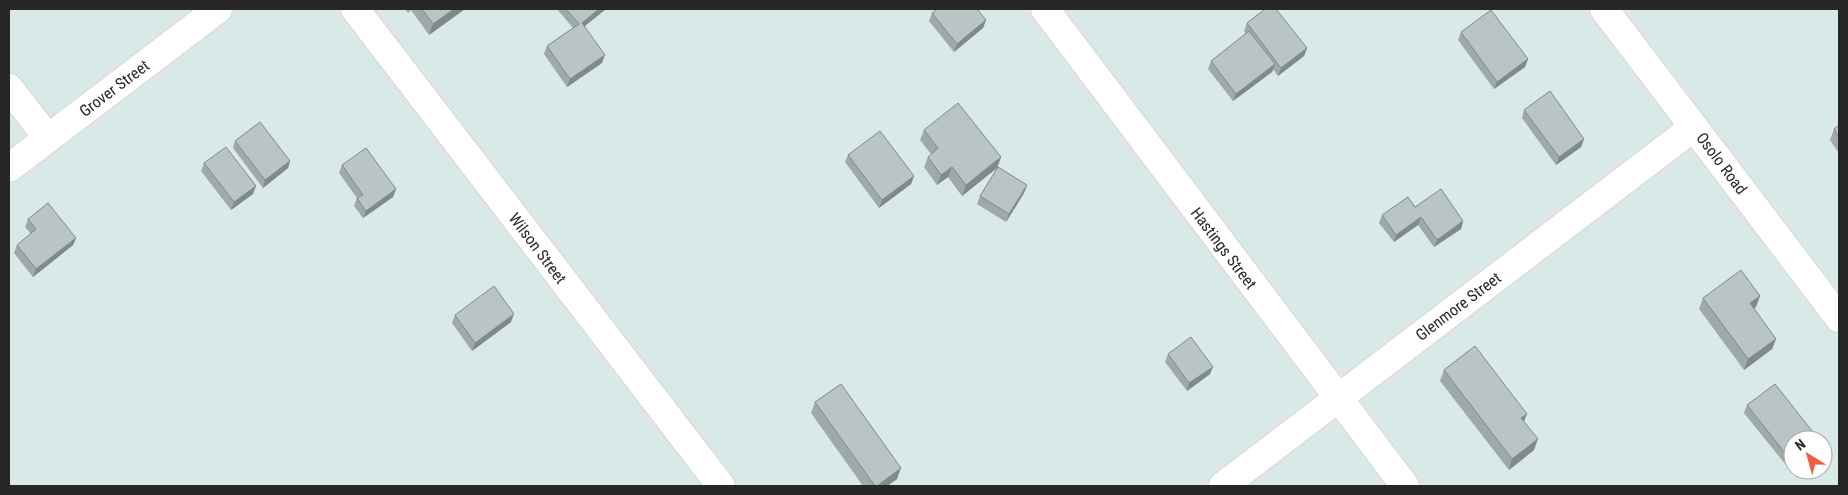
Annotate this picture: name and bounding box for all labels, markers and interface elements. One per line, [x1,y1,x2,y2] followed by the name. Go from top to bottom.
[76,56,153,121] street label: Grover Street
[1692,129,1751,198] street label: Osolo Road
[1187,204,1261,293] street label: Hastings Street
[505,209,571,288] street label: Wilson Street
[1412,268,1505,345] street label: Glenmore Street
[1783,430,1833,480] north arrow
[1792,436,1808,454] text: N

